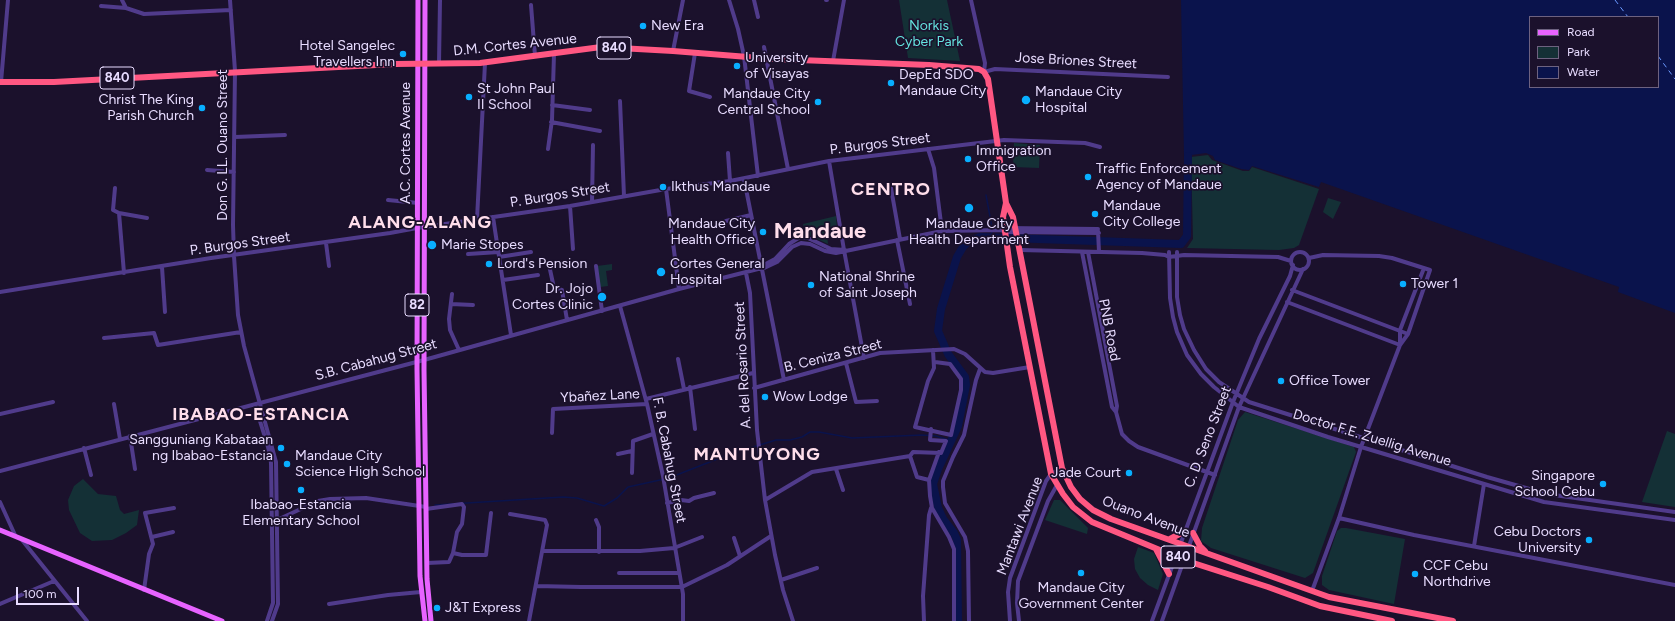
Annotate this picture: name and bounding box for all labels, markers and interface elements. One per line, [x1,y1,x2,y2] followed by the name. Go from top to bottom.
[1529,16,1659,88] legend
[651,18,704,34] place label: New Era
[895,18,963,50] park label: Norkis Cyber Park
[638,21,648,31] marker: New Era
[1567,25,1595,39] text: Road
[452,30,578,60] street label: D.M. Cortes Avenue
[597,37,631,59] road number: 840
[299,38,395,70] place label: Hotel Sangelec Travellers Inn
[1567,45,1590,59] text: Park
[398,49,408,59] marker: Hotel Sangelec Travellers Inn
[1015,49,1137,73] street label: Jose Briones Street
[745,50,809,82] place label: University of Visayas
[732,61,742,71] marker: University of Visayas
[1567,65,1599,79] text: Water
[100,67,134,89] road number: 840
[899,67,986,100] place label: DepEd SDO Mandaue City
[215,69,231,221] street label: Don G. LL. Ouano Street
[886,78,896,88] marker: DepEd SDO Mandaue City
[477,81,555,114] place label: St John Paul II School
[398,82,414,204] street label: A.C. Cortes Avenue
[1035,84,1122,116] place label: Mandaue City Hospital
[717,86,810,118] place label: Mandaue City Central School
[98,92,194,124] place label: Christ The King Parish Church
[464,92,474,102] marker: St John Paul II School
[1020,94,1032,106] marker: Mandaue City Hospital
[813,97,823,107] marker: Mandaue City Central School
[197,103,207,113] marker: Christ The King Parish Church
[829,130,931,158] street label: P. Burgos Street
[976,143,1051,176] place label: Immigration Office
[963,154,973,164] marker: Immigration Office
[1096,161,1222,194] place label: Traffic Enforcement Agency of Mandaue
[1083,172,1093,182] marker: Traffic Enforcement Agency of Mandaue
[509,179,611,211] street label: P. Burgos Street
[671,179,770,195] place label: Ikthus Mandaue
[851,179,931,201] district label: CENTRO
[658,182,668,192] marker: Ikthus Mandaue
[1103,198,1180,230] place label: Mandaue City College
[963,202,975,214] marker: Mandaue City Health Department
[1090,209,1100,219] marker: Mandaue City College
[348,212,492,234] district label: ALANG-ALANG
[668,216,755,248] place label: Mandaue City Health Office
[909,216,1029,248] place label: Mandaue City Health Department
[774,219,866,245] district label: Mandaue
[758,227,768,237] marker: Mandaue City Health Office
[189,229,291,259] street label: P. Burgos Street
[441,237,523,253] place label: Marie Stopes
[426,239,438,251] marker: Marie Stopes
[497,256,587,272] place label: Lord's Pension
[670,256,765,288] place label: Cortes General Hospital
[484,259,494,269] marker: Lord's Pension
[655,266,667,278] marker: Cortes General Hospital
[819,269,917,302] place label: National Shrine of Saint Joseph
[1411,276,1458,292] place label: Tower 1
[1398,279,1408,289] marker: Tower 1
[806,280,816,290] marker: National Shrine of Saint Joseph
[512,281,593,314] place label: Dr. Jojo Cortes Clinic
[596,291,608,303] marker: Dr. Jojo Cortes Clinic
[405,294,429,316] road number: 82
[1095,297,1123,363] street label: PNB Road
[731,301,755,429] street label: A. del Rosario Street
[313,336,439,384] street label: S.B. Cabahug Street
[782,336,884,376] street label: B. Ceniza Street
[1289,373,1370,389] place label: Office Tower
[1276,376,1286,386] marker: Office Tower
[1181,384,1235,490] street label: C. D. Seno Street
[560,386,640,406] street label: Ybañez Lane
[773,389,848,405] place label: Wow Lodge
[760,392,770,402] marker: Wow Lodge
[649,396,689,524] street label: F. B. Cabahug Street
[172,404,350,426] district label: IBABAO-ESTANCIA
[1291,406,1453,470] street label: Doctor F.E. Zuellig Avenue
[129,432,273,464] place label: Sangguniang Kabataan ng Ibabao-Estancia
[276,443,286,453] marker: Sangguniang Kabataan ng Ibabao-Estancia
[693,444,821,466] district label: MANTUYONG
[295,448,425,480] place label: Mandaue City Science High School
[282,459,292,469] marker: Mandaue City Science High School
[1051,465,1121,481] place label: Jade Court
[1124,468,1134,478] marker: Jade Court
[1514,468,1595,500] place label: Singapore School Cebu
[994,474,1046,578] street label: Mantawi Avenue
[1598,479,1608,489] marker: Singapore School Cebu
[296,485,306,495] marker: Ibabao-Estancia Elementary School
[1100,493,1192,541] street label: Ouano Avenue
[242,497,360,530] place label: Ibabao-Estancia Elementary School
[1494,524,1581,556] place label: Cebu Doctors University
[1584,535,1594,545] marker: Cebu Doctors University
[1161,546,1195,568] road number: 840
[1423,558,1491,590] place label: CCF Cebu Northdrive
[1076,568,1086,578] marker: Mandaue City Government Center
[1410,569,1420,579] marker: CCF Cebu Northdrive
[18,579,81,605] scale bar
[1018,580,1144,612] place label: Mandaue City Government Center
[23,587,57,601] text: 100 m
[445,600,521,616] place label: J&T Express
[432,603,442,613] marker: J&T Express

